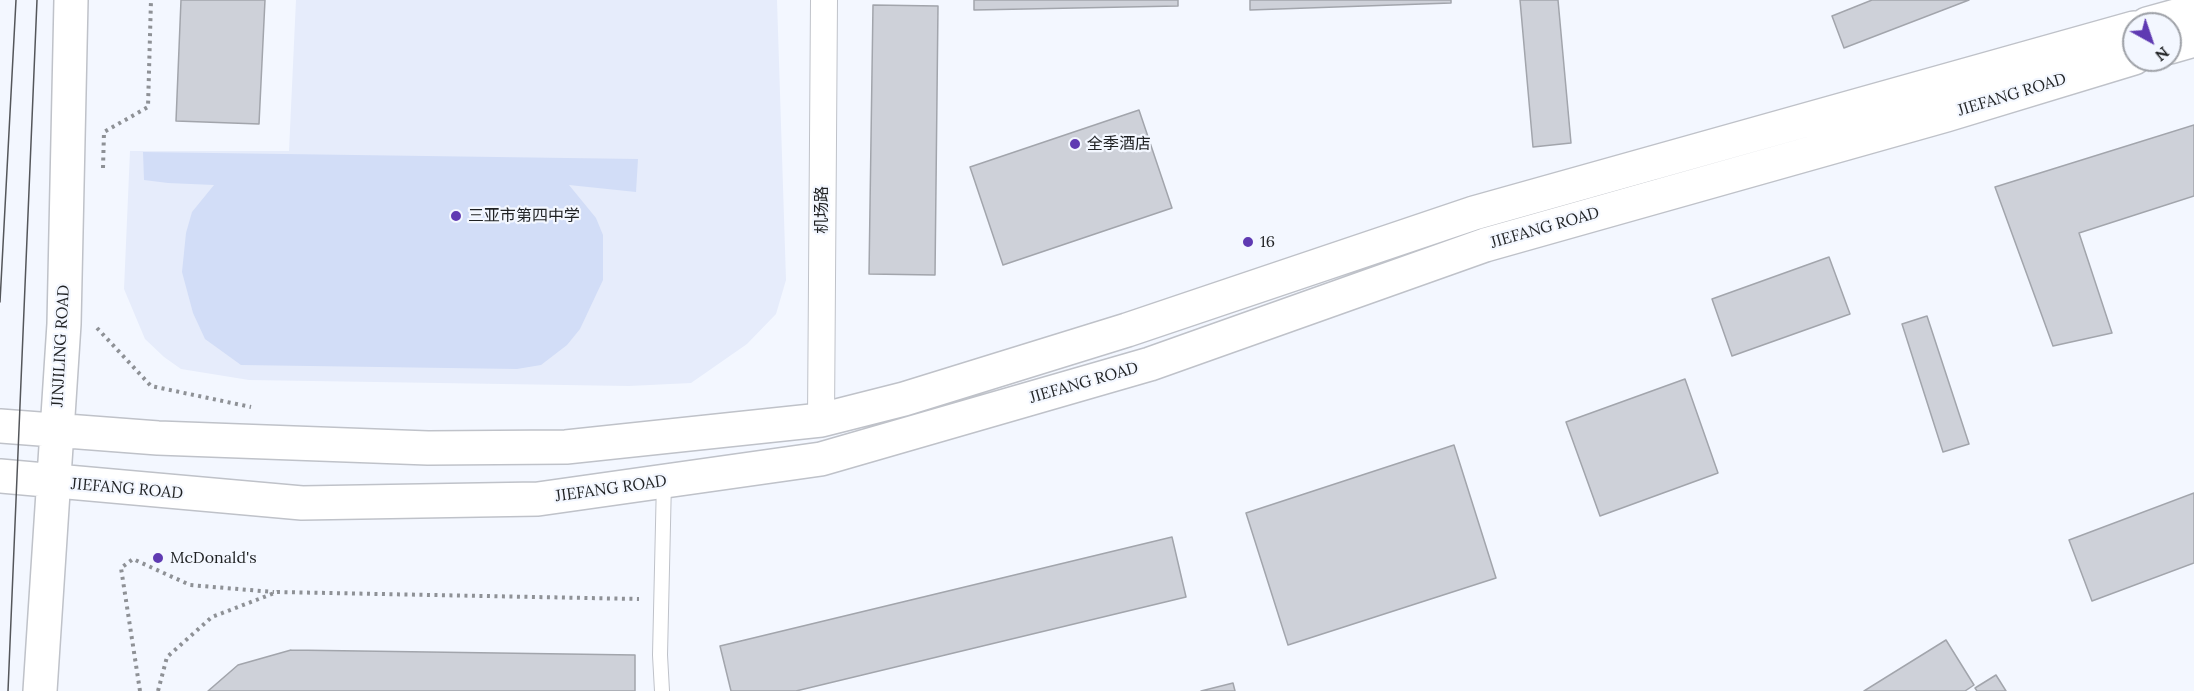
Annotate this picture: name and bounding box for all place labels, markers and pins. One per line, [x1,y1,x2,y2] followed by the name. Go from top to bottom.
[1087,134,1151,154] place label: 全季酒店
[1068,137,1082,151] marker: 全季酒店
[468,206,580,226] place label: 三亚市第四中学
[449,209,463,223] marker: 三亚市第四中学
[1260,232,1275,252] place label: 16
[1241,235,1255,249] marker: 16
[170,548,257,568] place label: McDonald's
[151,551,165,565] marker: McDonald's

